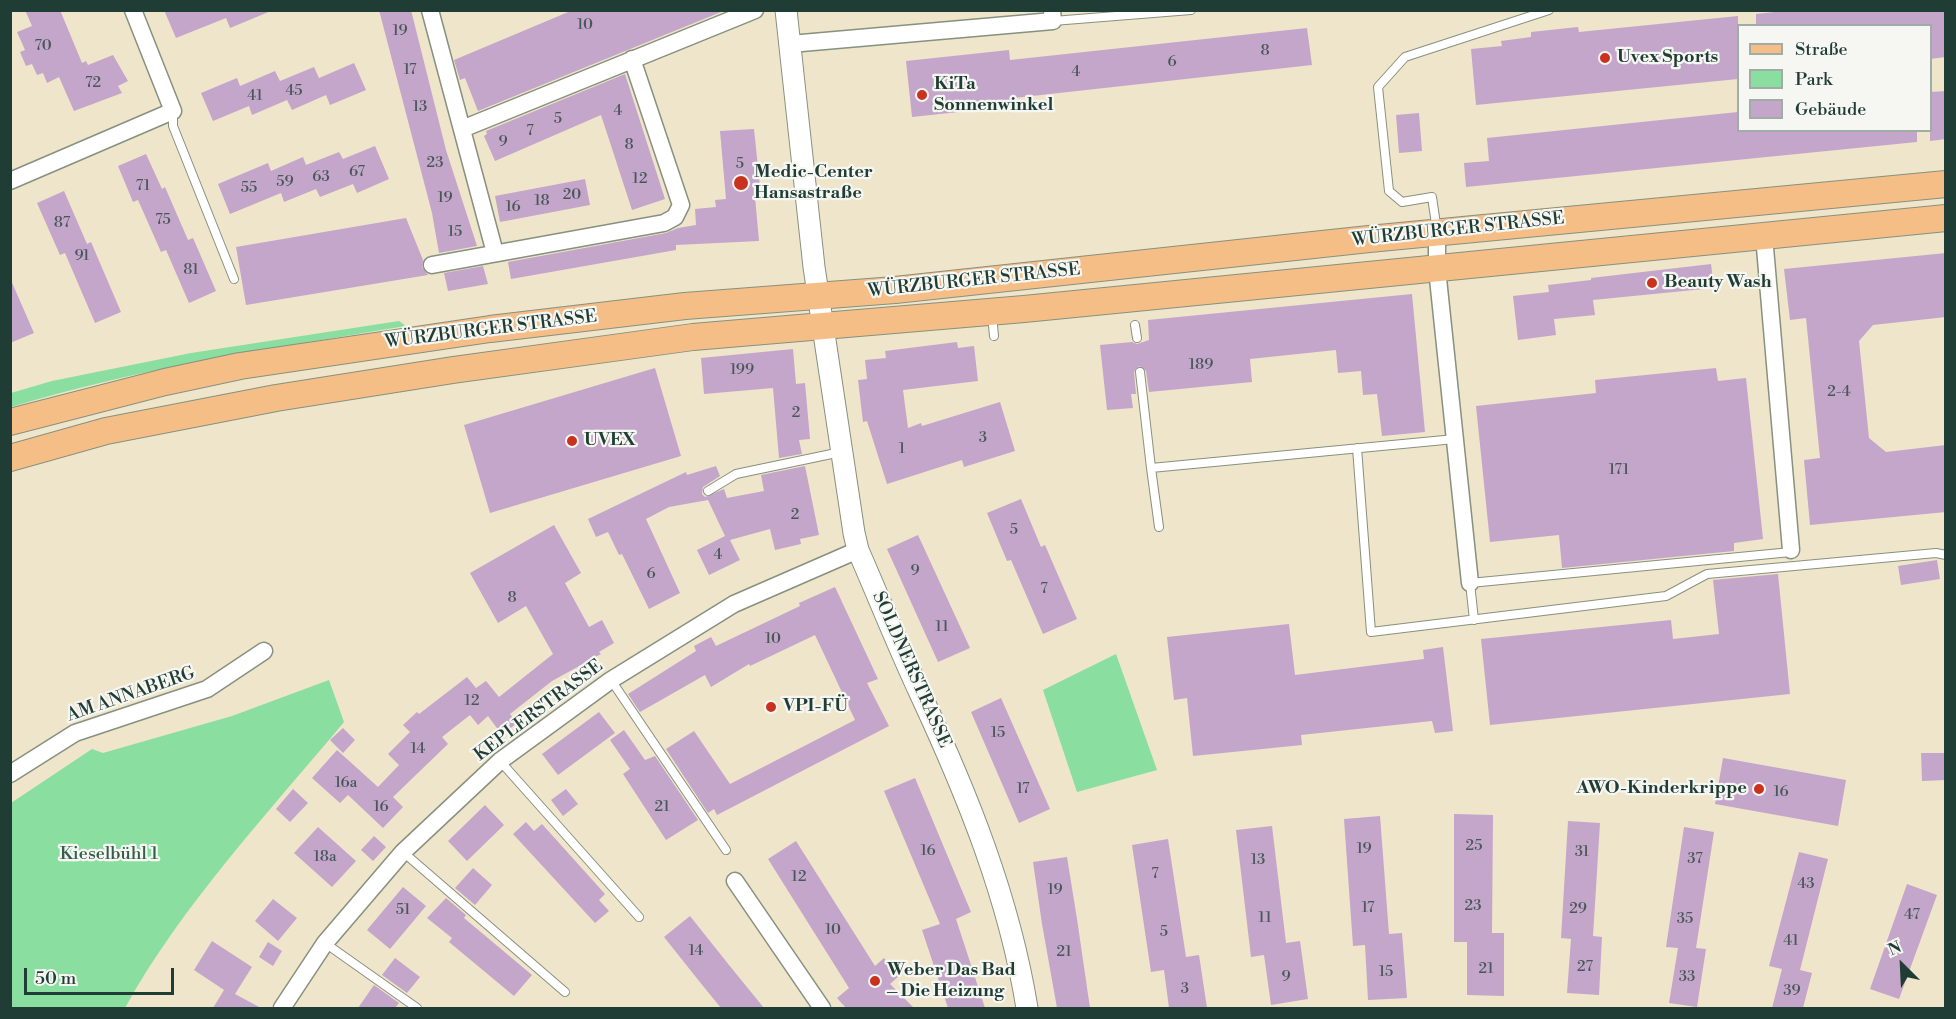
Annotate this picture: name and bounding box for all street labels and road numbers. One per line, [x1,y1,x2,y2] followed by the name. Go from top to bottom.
[1351,208,1565,252] street label: WÜRZBURGER STRASSE
[867,259,1081,303] street label: WÜRZBURGER STRASSE
[384,306,598,354] street label: WÜRZBURGER STRASSE
[867,589,955,751] street label: SOLDNERSTRASSE
[471,656,607,766] street label: KEPLERSTRASSE
[64,663,198,727] street label: AM ANNABERG

